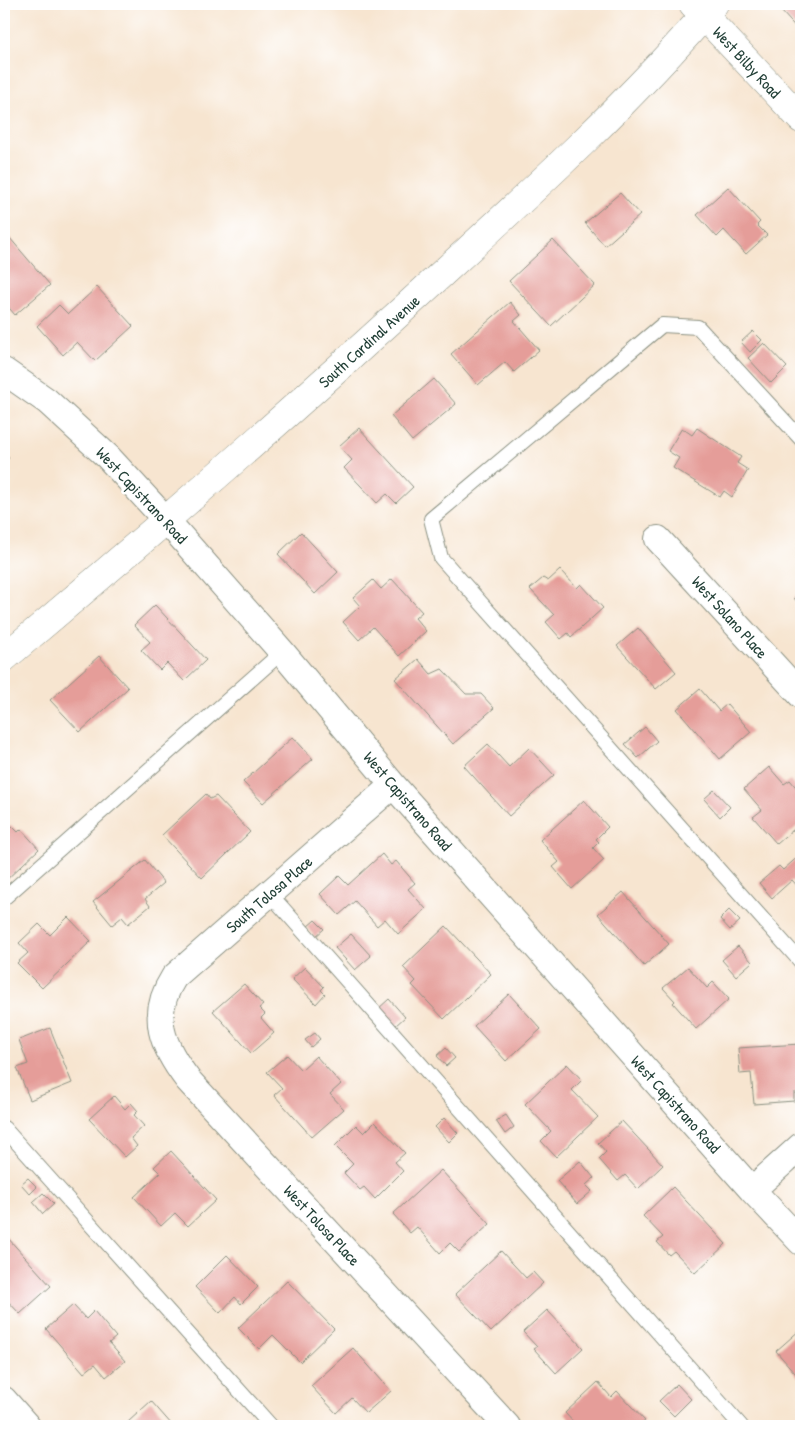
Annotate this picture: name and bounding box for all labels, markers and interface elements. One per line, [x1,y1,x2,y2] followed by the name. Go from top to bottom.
[708,21,786,103] street label: West Bilby Road
[314,289,425,392] street label: South Cardinal Avenue
[91,442,193,548] street label: West Capistrano Road
[687,571,773,663] street label: West Solano Place
[359,747,457,855] street label: West Capistrano Road
[221,850,317,938] street label: South Tolosa Place
[626,1050,726,1158] street label: West Capistrano Road
[279,1180,366,1271] street label: West Tolosa Place

